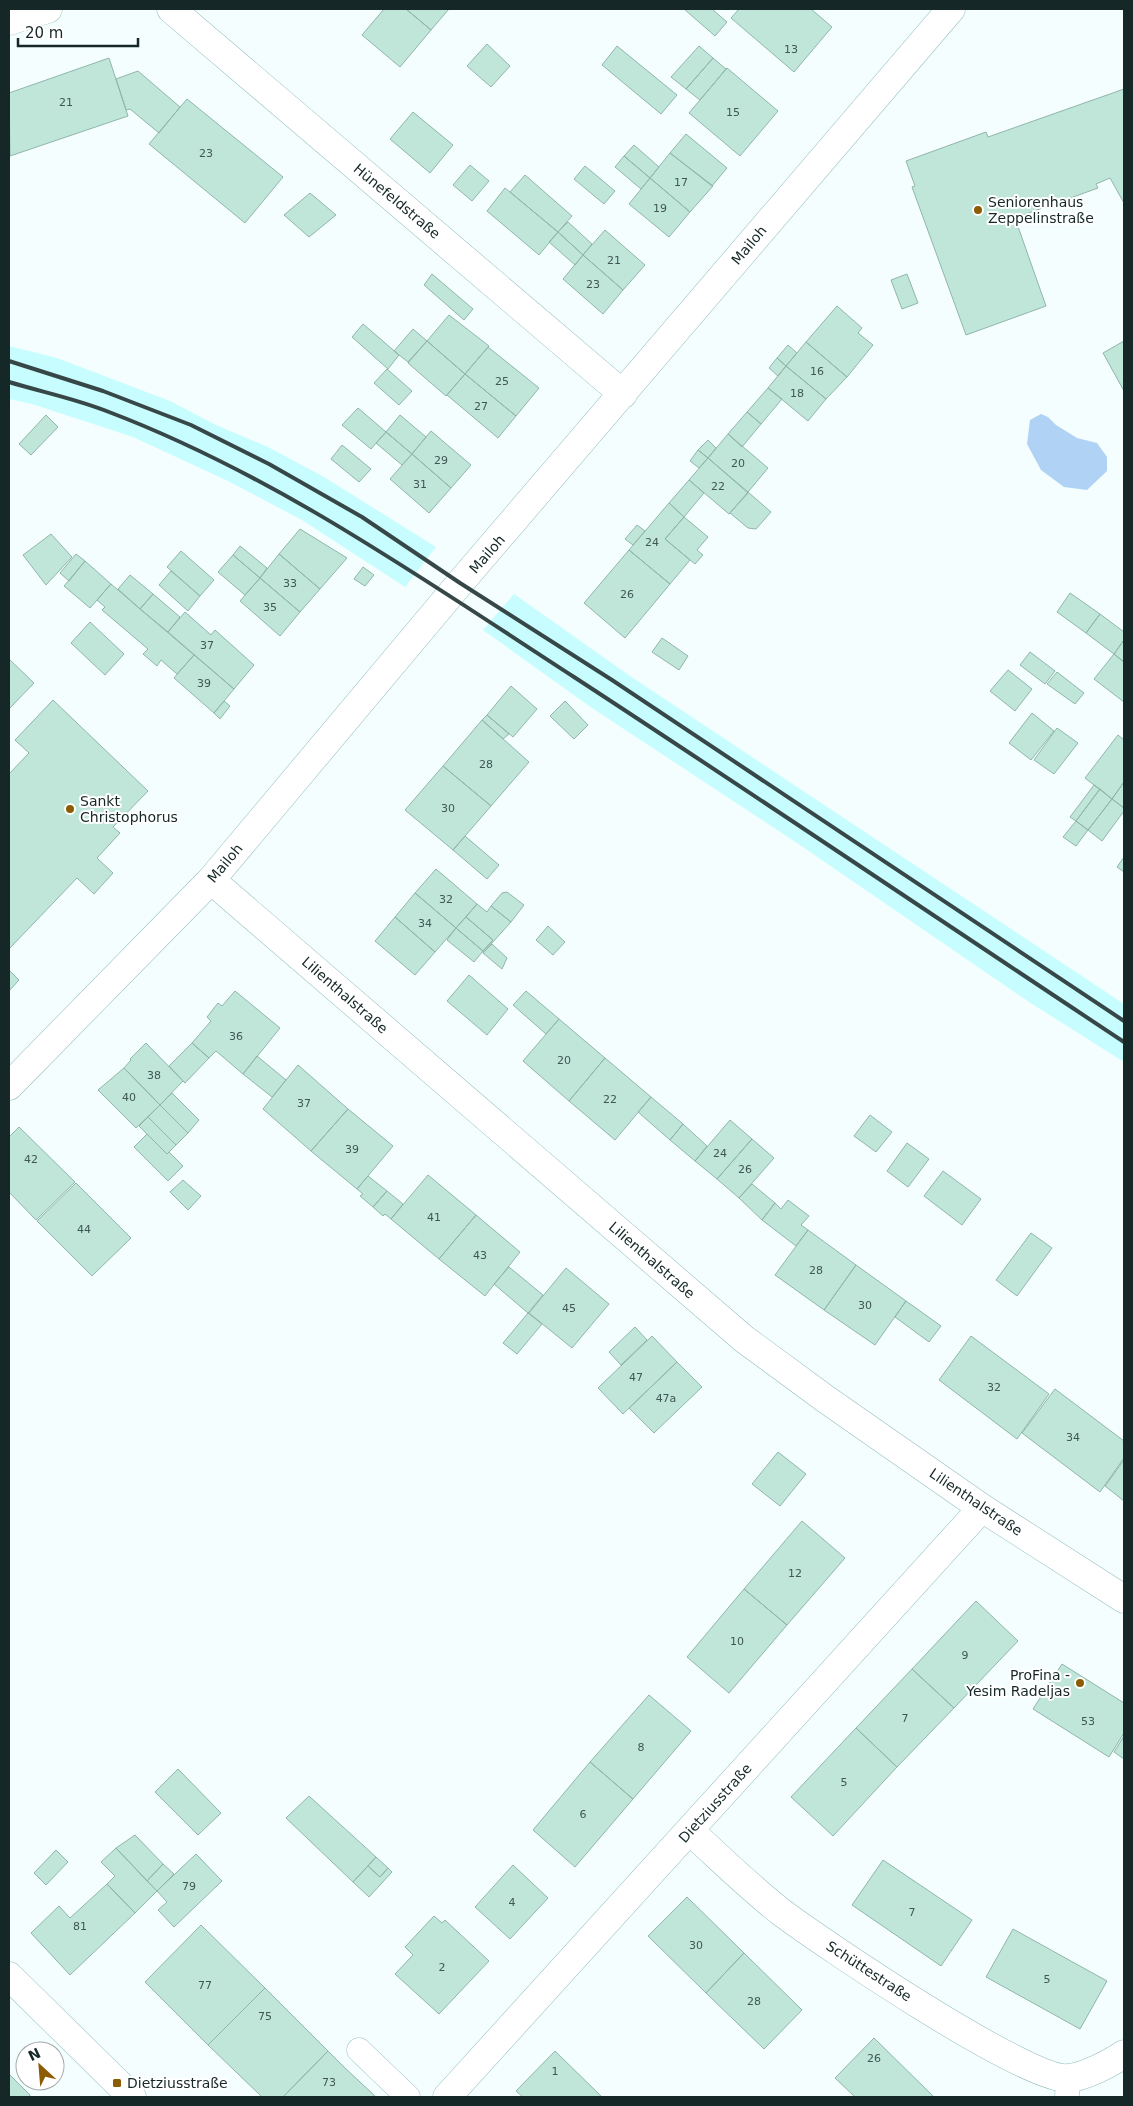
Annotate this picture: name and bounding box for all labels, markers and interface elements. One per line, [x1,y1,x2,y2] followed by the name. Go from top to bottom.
[18,15,138,47] scale bar
[25,24,63,42] text: 20 m
[784,43,798,56] house number: 13
[59,96,73,109] house number: 21
[726,106,740,119] house number: 15
[199,147,213,160] house number: 23
[351,160,443,242] street label: Hünefeldstraße
[674,176,688,189] house number: 17
[988,194,1094,226] place label: Seniorenhaus Zeppelinstraße
[653,202,667,215] house number: 19
[972,204,984,216] marker: Seniorenhaus Zeppelinstraße
[728,222,770,268] street label: Mailoh
[607,254,621,267] house number: 21
[586,278,600,291] house number: 23
[810,365,824,378] house number: 16
[495,375,509,388] house number: 25
[790,387,804,400] house number: 18
[474,400,488,413] house number: 27
[434,454,448,467] house number: 29
[731,457,745,470] house number: 20
[413,478,427,491] house number: 31
[711,480,725,493] house number: 22
[466,531,508,577] street label: Mailoh
[645,536,659,549] house number: 24
[283,577,297,590] house number: 33
[620,588,634,601] house number: 26
[263,601,277,614] house number: 35
[200,639,214,652] house number: 37
[197,677,211,690] house number: 39
[479,758,493,771] house number: 28
[80,793,178,825] place label: Sankt Christophorus
[441,802,455,815] house number: 30
[64,803,76,815] marker: Sankt Christophorus
[204,840,246,886] street label: Mailoh
[439,893,453,906] house number: 32
[418,917,432,930] house number: 34
[299,953,391,1037] street label: Lilienthalstraße
[229,1030,243,1043] house number: 36
[557,1054,571,1067] house number: 20
[147,1069,161,1082] house number: 38
[122,1091,136,1104] house number: 40
[603,1093,617,1106] house number: 22
[297,1097,311,1110] house number: 37
[345,1143,359,1156] house number: 39
[713,1147,727,1160] house number: 24
[24,1153,38,1166] house number: 42
[738,1163,752,1176] house number: 26
[427,1211,441,1224] house number: 41
[606,1218,698,1302] street label: Lilienthalstraße
[77,1223,91,1236] house number: 44
[473,1249,487,1262] house number: 43
[809,1264,823,1277] house number: 28
[858,1299,872,1312] house number: 30
[562,1302,576,1315] house number: 45
[629,1371,643,1384] house number: 47
[987,1381,1001,1394] house number: 32
[656,1392,676,1405] house number: 47a
[1066,1431,1080,1444] house number: 34
[927,1465,1025,1539] street label: Lilienthalstraße
[788,1567,802,1580] house number: 12
[730,1635,744,1648] house number: 10
[962,1649,969,1662] house number: 9
[965,1667,1070,1699] place label: ProFina - Yesim Radeljas
[1074,1677,1086,1689] marker: ProFina - Yesim Radeljas
[902,1712,909,1725] house number: 7
[1081,1715,1095,1728] house number: 53
[638,1741,645,1754] house number: 8
[675,1760,755,1846] street label: Dietziusstraße
[841,1776,848,1789] house number: 5
[580,1808,587,1821] house number: 6
[182,1880,196,1893] house number: 79
[509,1896,516,1909] house number: 4
[909,1906,916,1919] house number: 7
[73,1920,87,1933] house number: 81
[823,1937,915,2005] street label: Schüttestraße
[689,1939,703,1952] house number: 30
[439,1961,446,1974] house number: 2
[1044,1973,1051,1986] house number: 5
[198,1979,212,1992] house number: 77
[747,1995,761,2008] house number: 28
[258,2010,272,2023] house number: 75
[15,2041,65,2091] north arrow
[26,2045,43,2064] text: N
[867,2052,881,2065] house number: 26
[552,2065,559,2078] house number: 1
[127,2075,228,2091] place label: Dietziusstraße
[322,2076,336,2089] house number: 73
[111,2077,123,2089] marker: Dietziusstraße

